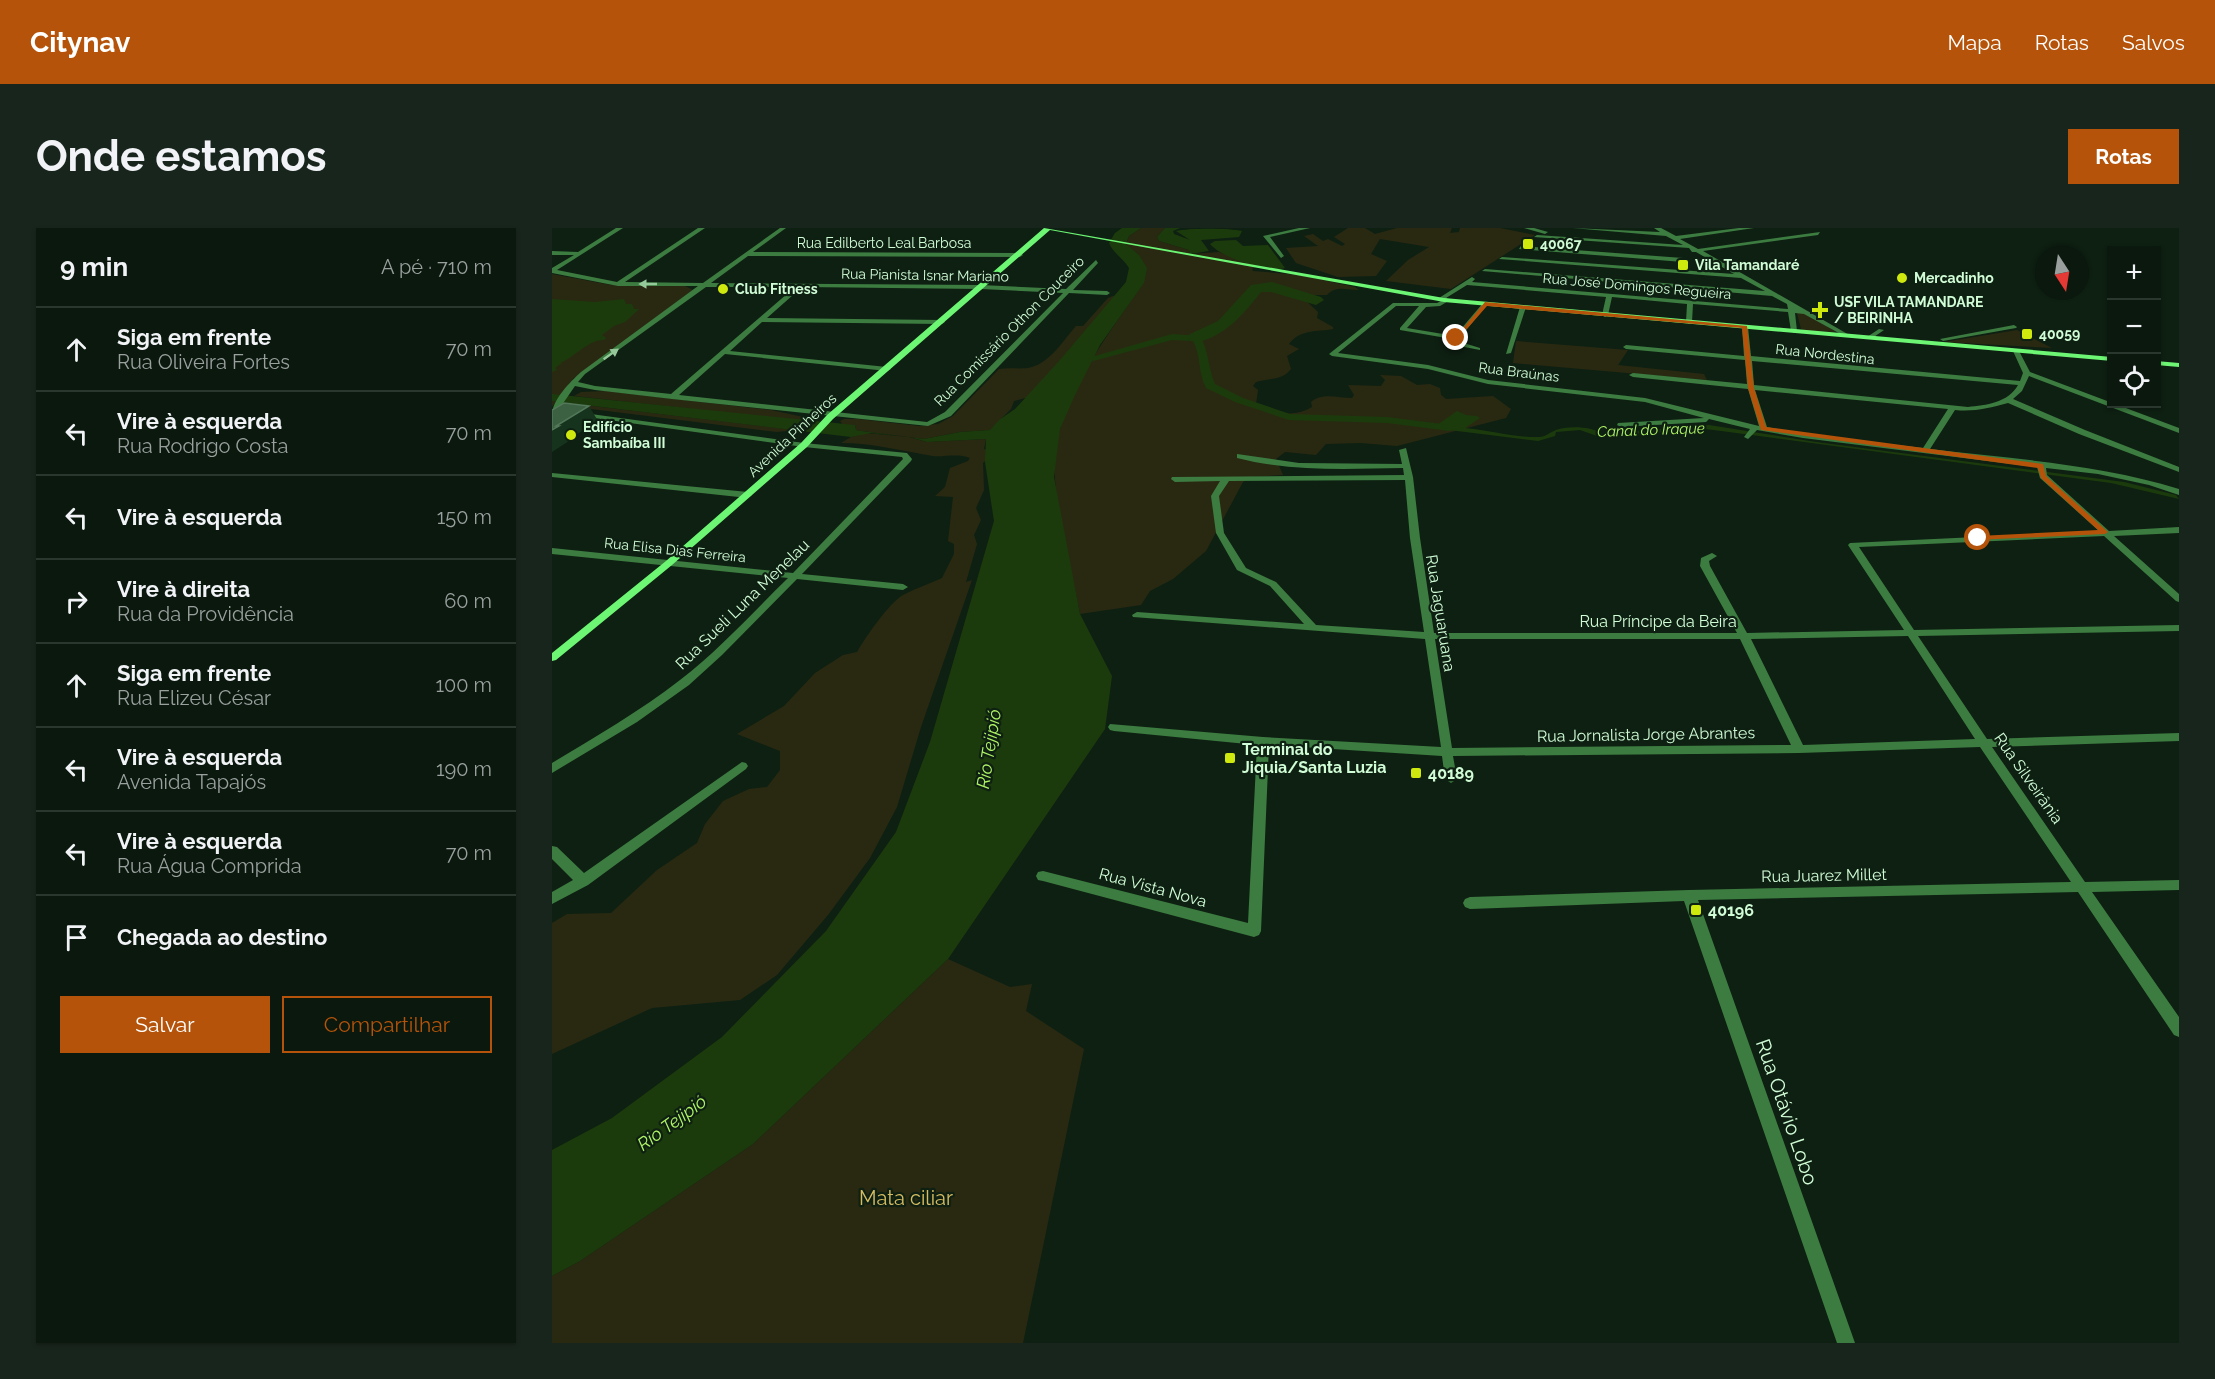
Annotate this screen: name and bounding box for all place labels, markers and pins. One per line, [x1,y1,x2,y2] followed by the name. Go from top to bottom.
[1540,236,1582,252] place label: 40067
[1521,237,1535,251] marker: 40067
[1695,257,1800,273] place label: Vila Tamandaré
[1676,258,1690,272] marker: Vila Tamandaré
[1914,270,1994,286] place label: Mercadinho
[1895,271,1909,285] marker: Mercadinho
[735,281,818,297] place label: Club Fitness
[716,282,730,296] marker: Club Fitness
[1834,294,1983,326] place label: USF VILA TAMANDARE / BEIRINHA
[1811,301,1829,319] marker: USF VILA TAMANDARE / BEIRINHA
[2039,326,2080,342] place label: 40059
[2020,327,2034,341] marker: 40059
[583,419,665,451] place label: Edifício Sambaíba III
[564,428,578,442] marker: Edifício Sambaíba III
[1242,740,1386,777] place label: Terminal do Jiquia/Santa Luzia
[1223,751,1237,765] marker: Terminal do Jiquia/Santa Luzia
[1428,764,1474,783] place label: 40189
[1409,766,1423,780] marker: 40189
[1708,901,1754,920] place label: 40196
[1689,903,1703,917] marker: 40196

